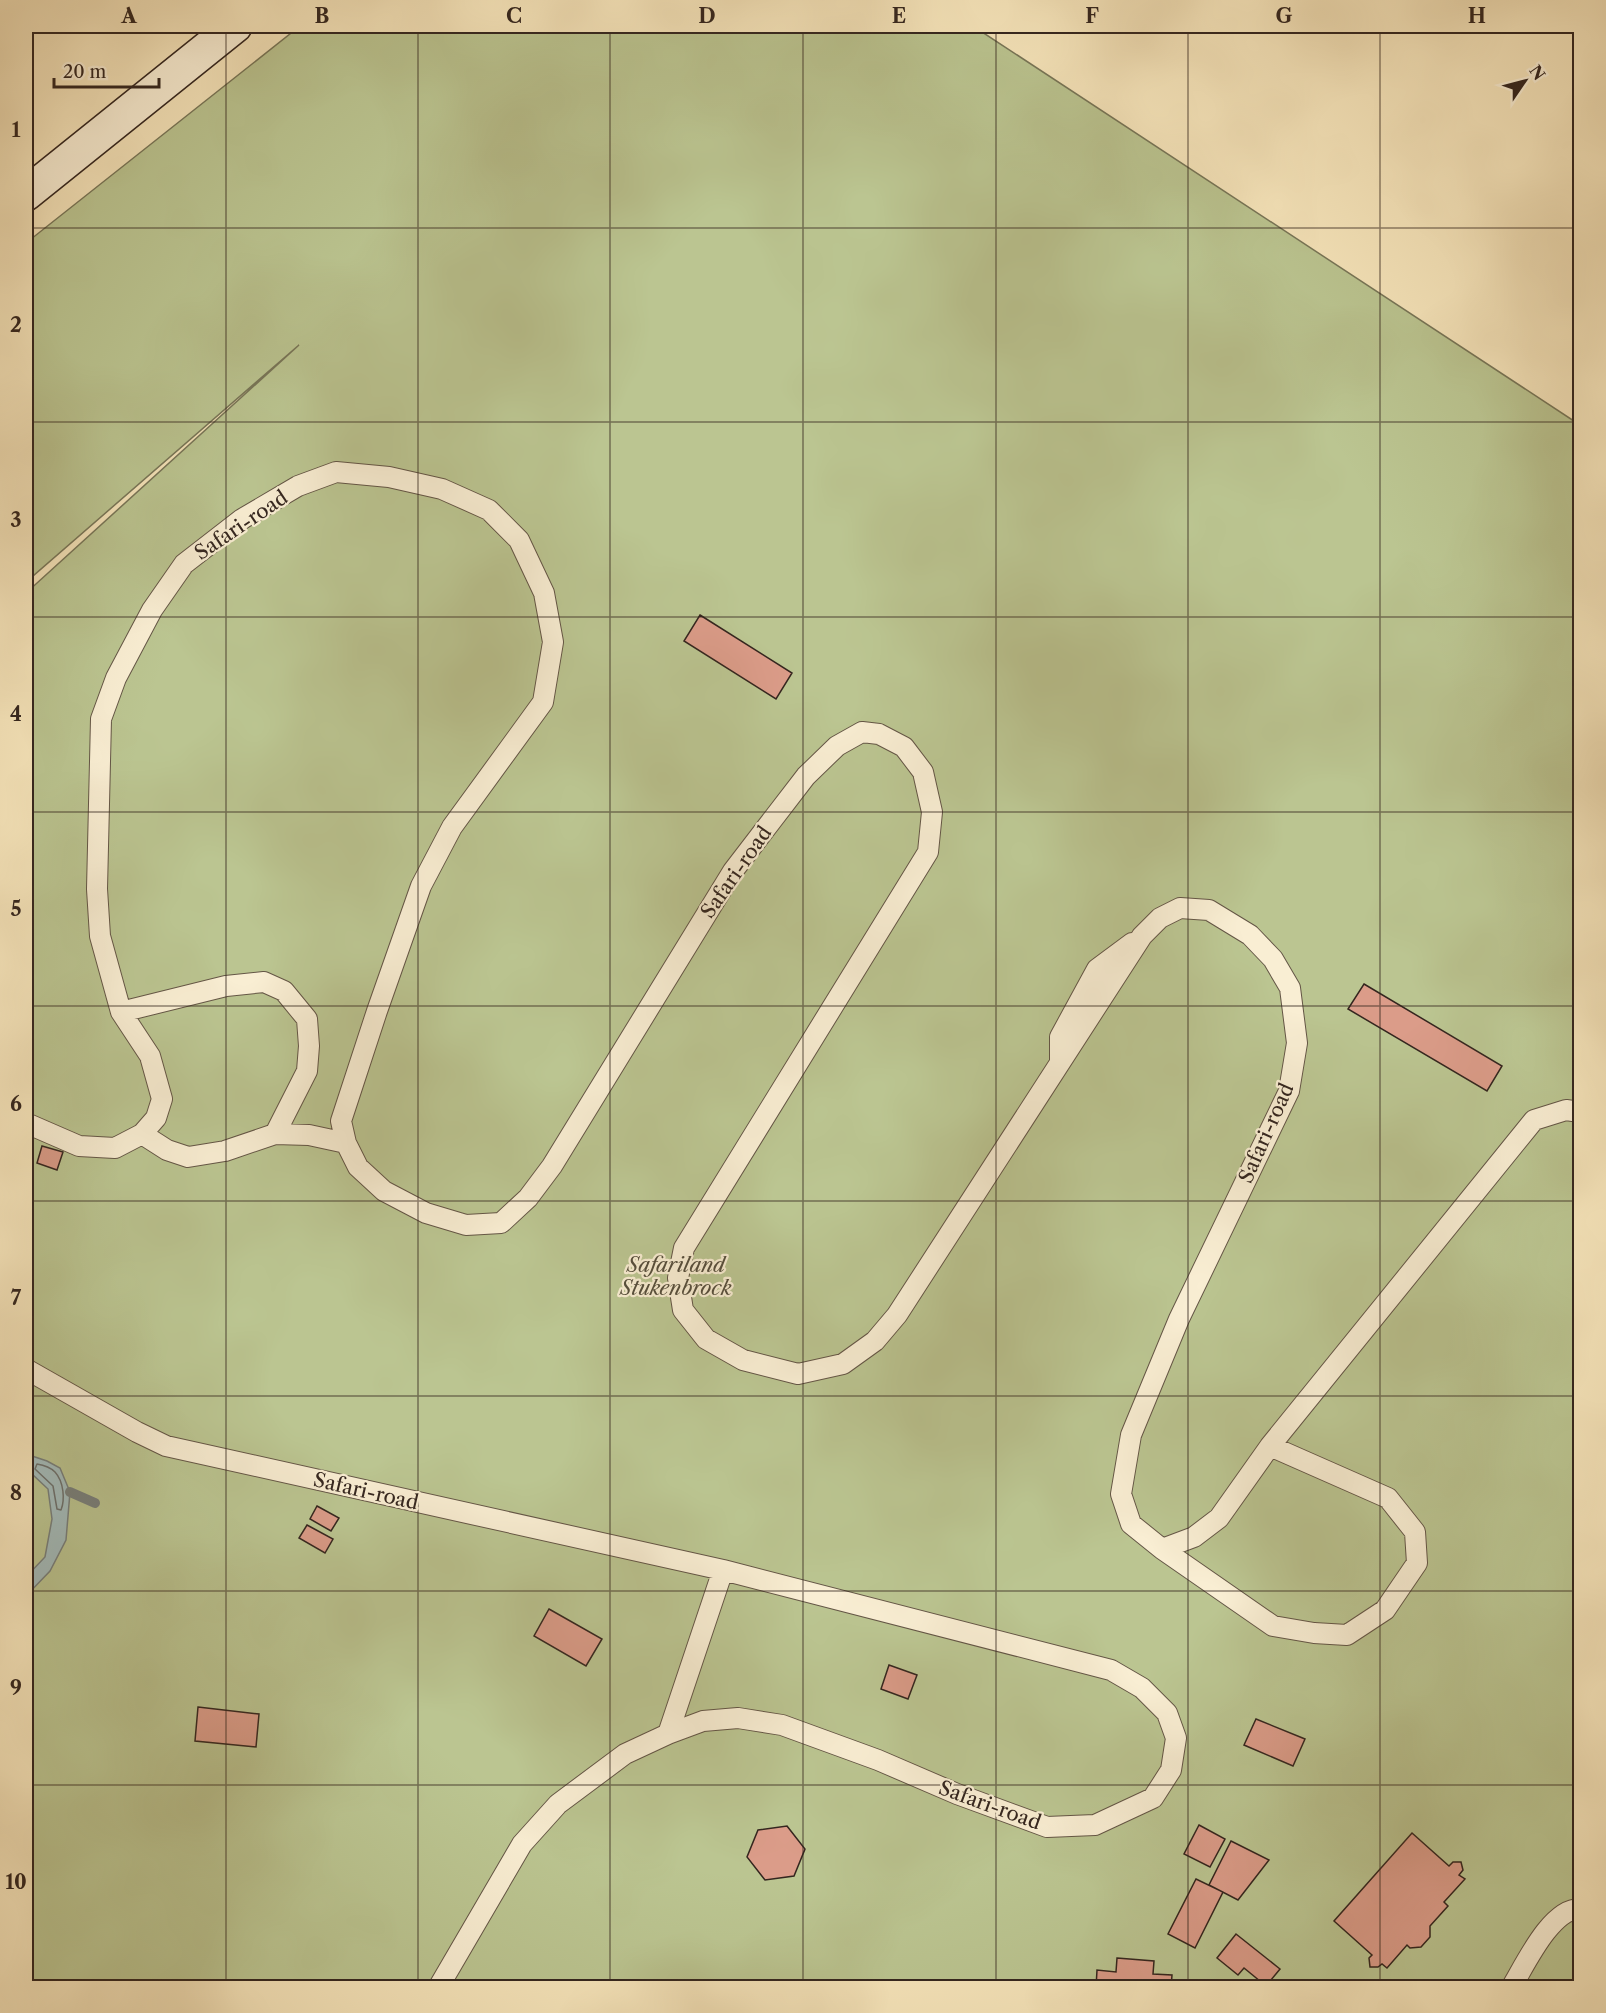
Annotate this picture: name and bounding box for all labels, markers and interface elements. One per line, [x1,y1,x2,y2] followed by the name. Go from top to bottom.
[120,4,137,28] text: A
[315,4,330,28] text: B
[506,4,522,28] text: C
[698,4,716,28] text: D
[892,4,906,28] text: E
[1085,4,1099,28] text: F
[1276,4,1293,28] text: G
[1468,4,1486,28] text: H
[54,51,159,89] scale bar
[1495,51,1555,111] north arrow
[63,61,107,83] text: 20 m
[1525,61,1550,84] text: N
[12,118,21,142] text: 1
[10,313,22,337] text: 2
[190,485,292,565] street label: Safari-road
[10,508,22,532] text: 3
[10,702,22,726] text: 4
[696,821,776,923] street label: Safari-road
[10,897,22,921] text: 5
[1233,1079,1299,1187] street label: Safari-road
[10,1092,22,1116] text: 6
[619,1253,732,1300] park label: Safariland Stukenbrock
[11,1286,22,1310] text: 7
[311,1467,421,1515] street label: Safari-road
[10,1481,22,1505] text: 8
[10,1676,22,1700] text: 9
[936,1775,1044,1835] street label: Safari-road
[5,1870,27,1894] text: 10

